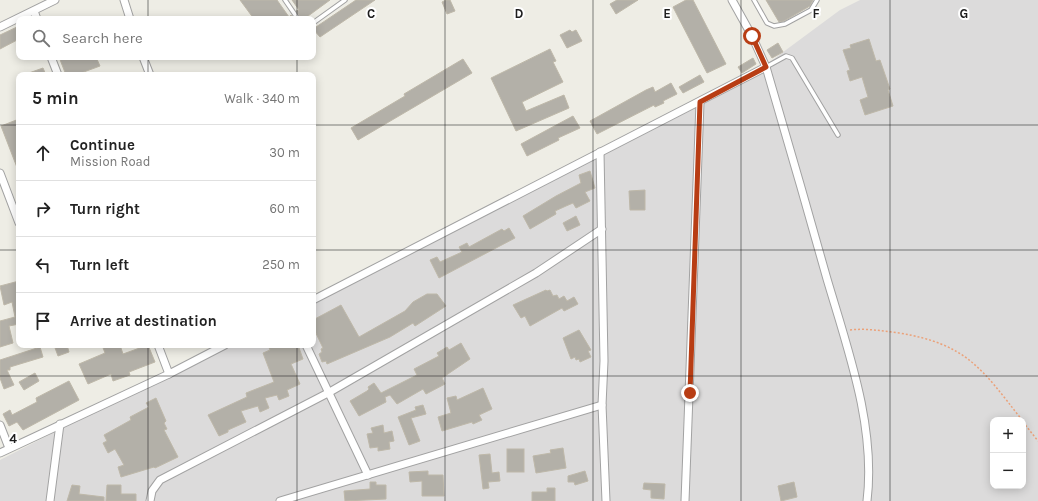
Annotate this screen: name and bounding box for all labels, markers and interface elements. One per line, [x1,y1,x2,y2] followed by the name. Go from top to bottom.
[367,6,375,21] text: C
[515,6,524,21] text: D
[663,6,671,21] text: E
[812,6,820,21] text: F
[960,6,968,21] text: G
[16,16,316,60] search box
[30,27,52,49] icon: search
[743,27,761,45] route start
[62,29,143,47] text: Search here
[32,88,79,108] text: 5 min
[224,91,300,106] text: Walk · 340 m
[70,136,135,154] text: Continue
[32,142,54,164] icon: ahead
[269,145,300,160] text: 30 m
[70,154,150,169] text: Mission Road
[32,198,54,220] icon: right
[70,200,140,218] text: Turn right
[270,201,300,216] text: 60 m
[32,254,54,276] icon: left
[70,256,129,274] text: Turn left
[262,257,300,272] text: 250 m
[32,310,54,332] icon: arrive
[70,312,217,330] text: Arrive at destination
[681,384,699,402] route end
[990,417,1026,489] map controls
[990,417,1026,453] button: +
[9,431,17,446] text: 4
[990,453,1026,489] button: −

